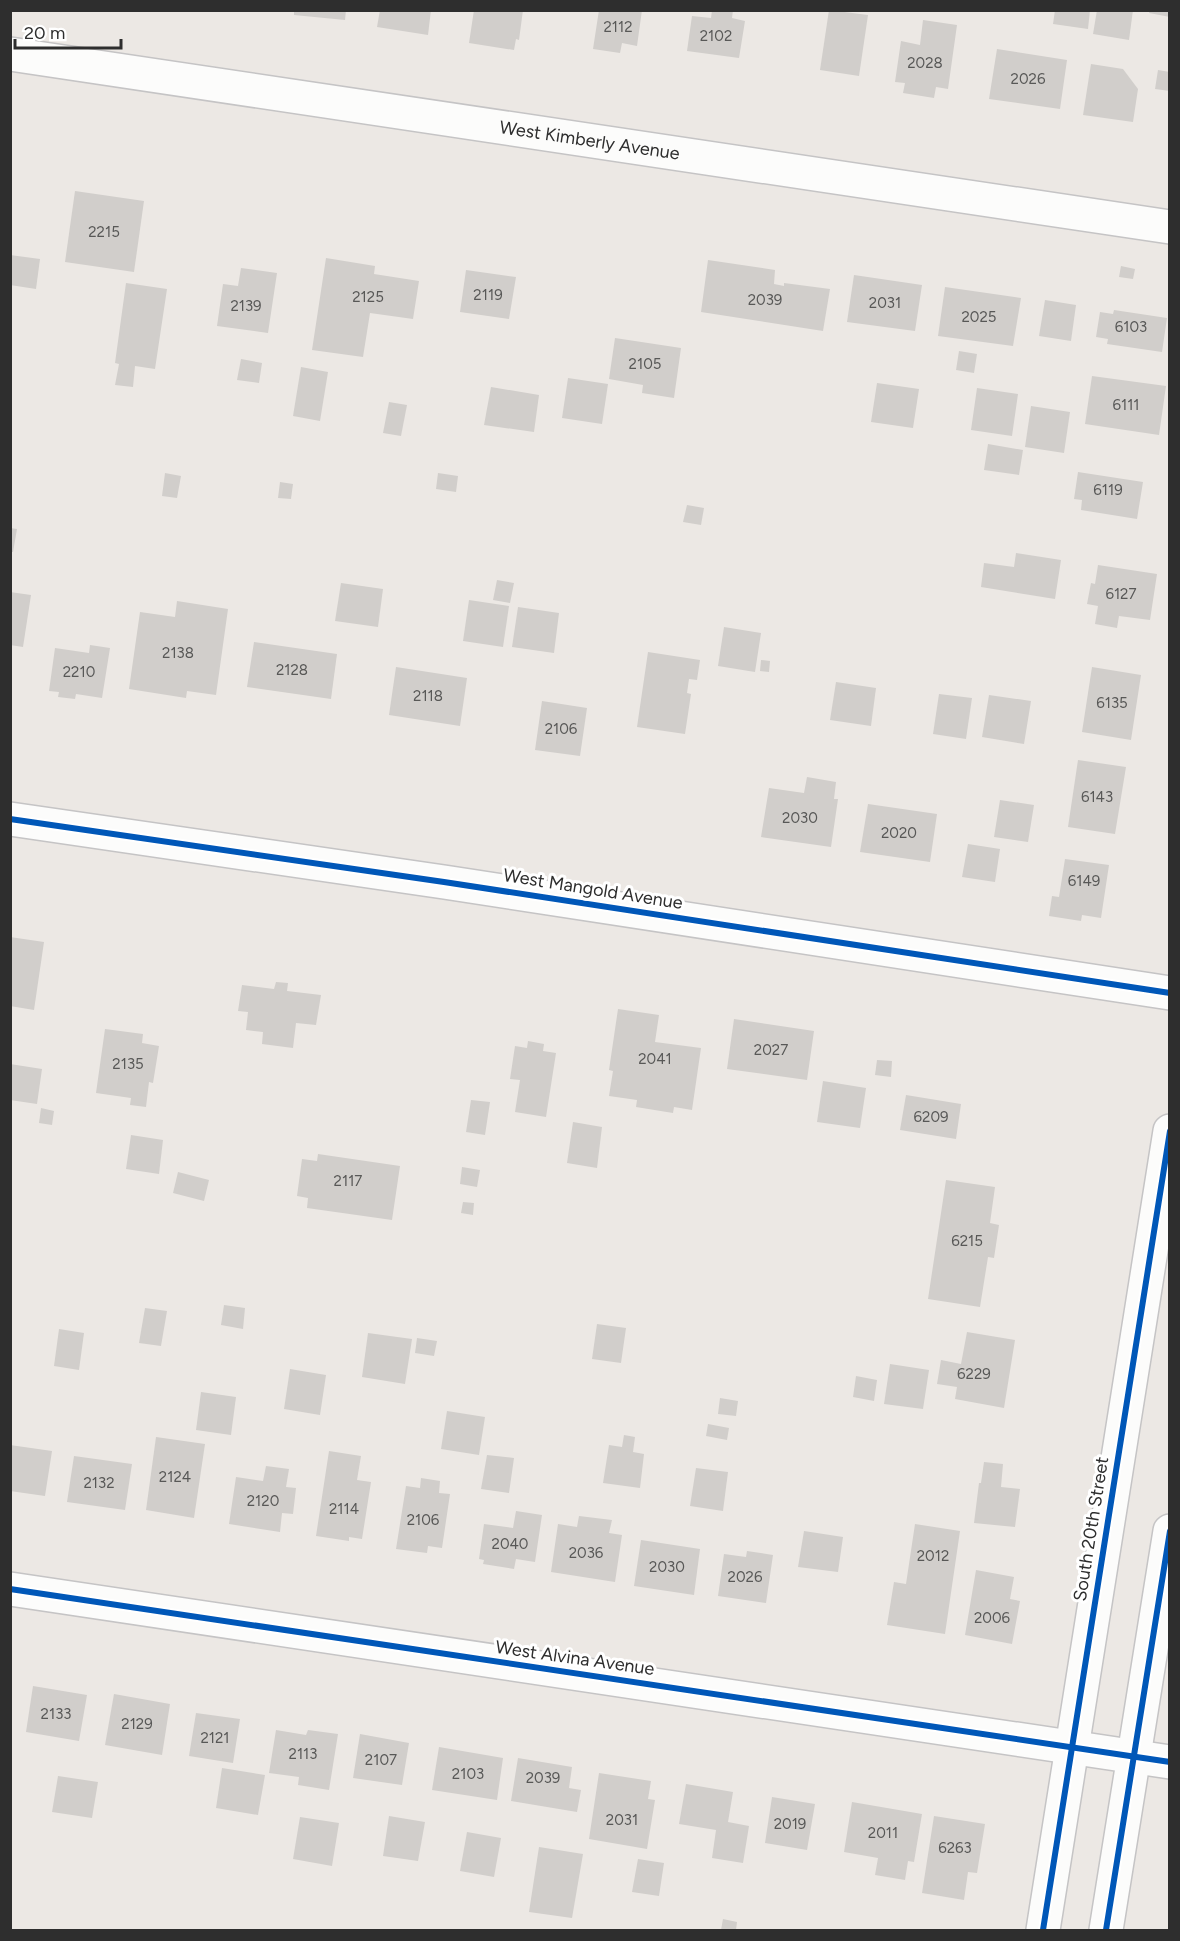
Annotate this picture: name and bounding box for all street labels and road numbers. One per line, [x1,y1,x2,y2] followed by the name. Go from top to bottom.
[498,116,681,165] street label: West Kimberly Avenue
[502,864,684,914] street label: West Mangold Avenue
[1069,1455,1113,1603] street label: South 20th Street
[494,1636,656,1680] street label: West Alvina Avenue

